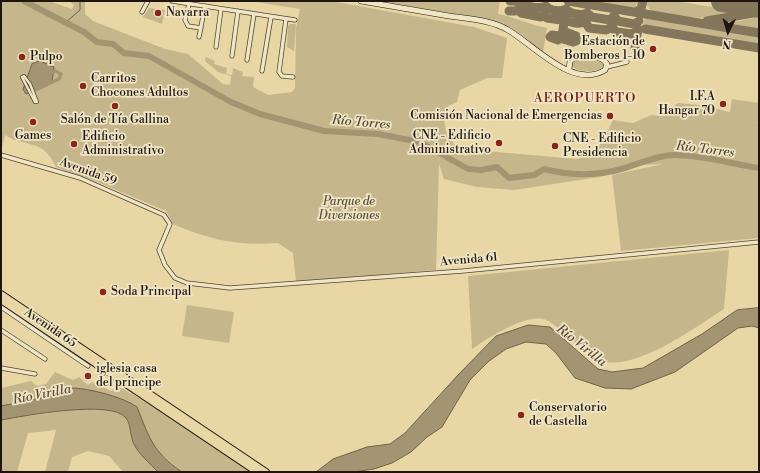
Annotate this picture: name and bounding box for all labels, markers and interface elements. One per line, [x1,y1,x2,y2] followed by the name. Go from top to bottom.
[166,6,209,20] place label: Navarra
[153,8,163,18] marker: Navarra
[708,12,748,52] north arrow
[564,35,645,63] place label: Estación de Bomberos 1-10
[722,37,732,51] text: N
[648,44,658,54] marker: Estación de Bomberos 1-10
[30,50,62,64] place label: Pulpo
[17,52,27,62] marker: Pulpo
[91,72,188,100] place label: Carritos Chocones Adultos
[78,81,88,91] marker: Carritos Chocones Adultos
[659,90,715,118] place label: I.F.A Hangar 70
[534,91,636,107] district label: AEROPUERTO
[718,99,728,109] marker: I.F.A Hangar 70
[110,101,120,111] marker: Salón de Tía Gallina
[410,109,602,123] place label: Comisión Nacional de Emergencias
[605,111,615,121] marker: Comisión Nacional de Emergencias
[61,113,169,127] place label: Salón de Tía Gallina
[331,113,391,133] water label: Río Torres
[28,117,38,127] marker: Games
[15,129,51,143] place label: Games
[409,129,491,157] place label: CNE - Edificio Administrativo
[82,130,164,158] place label: Edificio Administrativo
[563,132,641,160] place label: CNE - Edificio Presidencia
[494,138,504,148] marker: CNE - Edificio Administrativo
[69,139,79,149] marker: Edificio Administrativo
[675,139,735,161] water label: Río Torres
[550,141,560,151] marker: CNE - Edificio Presidencia
[57,155,119,189] street label: Avenida 59
[319,195,379,223] park label: Parque de Diversiones
[439,250,499,270] street label: Avenida 61
[111,285,191,299] place label: Soda Principal
[98,287,108,297] marker: Soda Principal
[21,305,79,351] street label: Avenida 65
[553,322,609,370] water label: Río Virilla
[96,362,161,390] place label: iglesia casa del principe
[83,371,93,381] marker: iglesia casa del principe
[11,382,73,408] water label: Río Virilla
[529,401,607,429] place label: Conservatorio de Castella
[516,410,526,420] marker: Conservatorio de Castella

